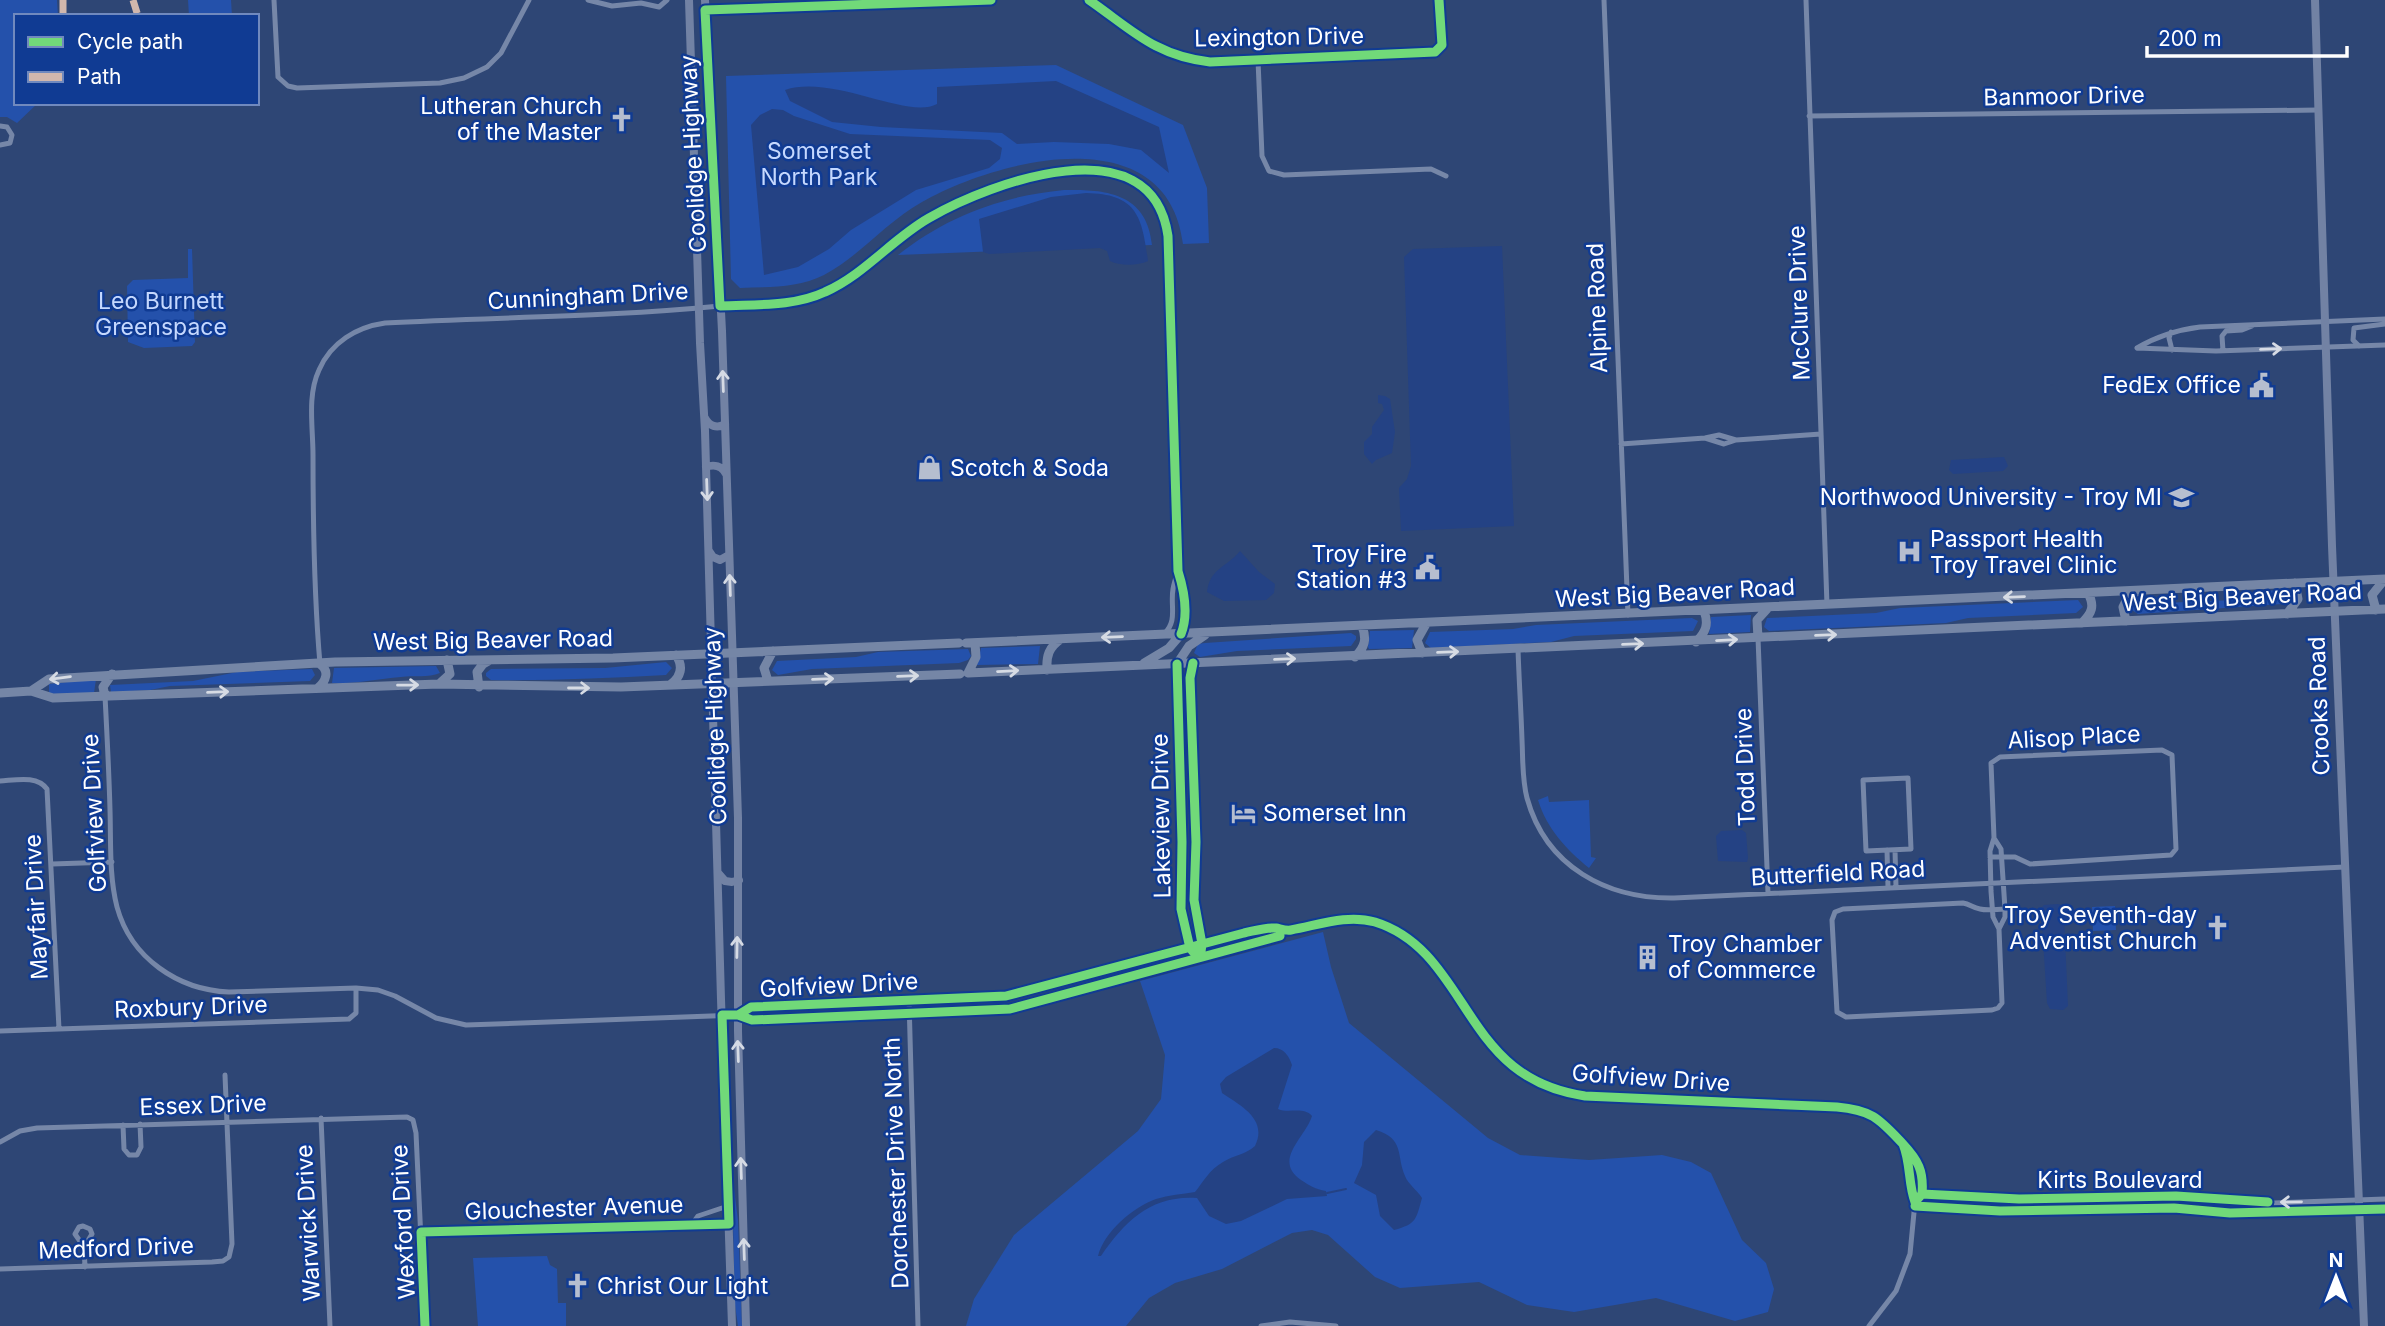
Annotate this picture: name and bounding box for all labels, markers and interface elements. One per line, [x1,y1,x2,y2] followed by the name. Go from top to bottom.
[14,14,259,105] legend
[2147,14,2346,58] scale bar
[1194,22,1364,52] street label: Lexington Drive
[2158,26,2222,51] text: 200 m
[77,29,183,54] text: Cycle path
[674,54,712,254] street label: Coolidge Highway
[77,64,122,89] text: Path
[1983,81,2145,111] street label: Banmoor Drive
[420,92,602,146] place label: Lutheran Church of the Master
[608,105,636,133] church icon: Lutheran Church of the Master
[761,137,878,191] park label: Somerset North Park
[1782,225,1816,381] street label: McClure Drive
[1581,243,1613,373] street label: Alpine Road
[487,277,689,315] street label: Cunningham Drive
[95,287,227,341] park label: Leo Burnett Greenspace
[2259,342,2282,356] one-way arrow
[717,370,730,393] one-way arrow
[2102,371,2241,399] place label: FedEx Office
[2247,371,2275,399] public building icon: FedEx Office
[916,454,944,482] shop icon: Scotch & Soda
[950,454,1109,482] place label: Scotch & Soda
[700,479,713,502] one-way arrow
[1820,483,2162,511] place label: Northwood University - Troy MI
[2168,483,2196,511] school or university icon: Northwood University - Troy MI
[1930,525,2118,579] place label: Passport Health Troy Travel Clinic
[1896,538,1924,566] hospital icon: Passport Health Troy Travel Clinic
[1296,540,1407,594] place label: Troy Fire Station #3
[1413,553,1441,581] public building icon: Troy Fire Station #3
[1554,573,1796,613] street label: West Big Beaver Road
[723,574,737,597] one-way arrow
[2121,577,2363,617] street label: West Big Beaver Road
[2003,590,2026,603] one-way arrow
[373,624,613,656] street label: West Big Beaver Road
[698,626,732,826] street label: Coolidge Highway
[1814,628,1837,641] one-way arrow
[1101,631,1124,644] one-way arrow
[1715,633,1737,646] one-way arrow
[2303,636,2335,776] street label: Crooks Road
[1621,638,1644,651] one-way arrow
[1436,646,1459,659] one-way arrow
[1273,653,1296,666] one-way arrow
[996,665,1019,678] one-way arrow
[896,669,919,682] one-way arrow
[49,672,72,685] one-way arrow
[811,672,834,685] one-way arrow
[396,678,419,692] one-way arrow
[567,681,590,695] one-way arrow
[206,686,229,699] one-way arrow
[1729,707,1761,827] street label: Todd Drive
[2007,720,2141,754] street label: Alisop Place
[76,733,112,893] street label: Golfview Drive
[1146,733,1176,899] street label: Lakeview Drive
[1229,799,1257,827] hotel icon: Somerset Inn
[1263,799,1407,827] place label: Somerset Inn
[18,834,54,980] street label: Mayfair Drive
[1750,854,1926,892] street label: Butterfield Road
[2004,901,2197,955] place label: Troy Seventh-day Adventist Church
[2203,914,2231,942] church icon: Troy Seventh-day Adventist Church
[1668,930,1823,984] place label: Troy Chamber of Commerce
[731,936,744,959] one-way arrow
[1634,943,1662,971] building icon: Troy Chamber of Commerce
[759,967,919,1003] street label: Golfview Drive
[114,990,268,1024] street label: Roxbury Drive
[878,1037,914,1289] street label: Dorchester Drive North
[732,1040,745,1063] one-way arrow
[1571,1058,1731,1098] street label: Golfview Drive
[139,1089,267,1121] street label: Essex Drive
[290,1144,326,1302] street label: Warwick Drive
[385,1144,421,1300] street label: Wexford Drive
[734,1157,747,1180] one-way arrow
[2037,1166,2203,1194] street label: Kirts Boulevard
[464,1190,684,1226] street label: Glouchester Avenue
[2280,1196,2303,1209] one-way arrow
[38,1231,194,1265] street label: Medford Drive
[737,1238,750,1261] one-way arrow
[2301,1242,2371,1312] north arrow
[2329,1249,2343,1272] text: N
[563,1272,591,1300] church icon: Christ Our Light
[597,1272,769,1300] place label: Christ Our Light

